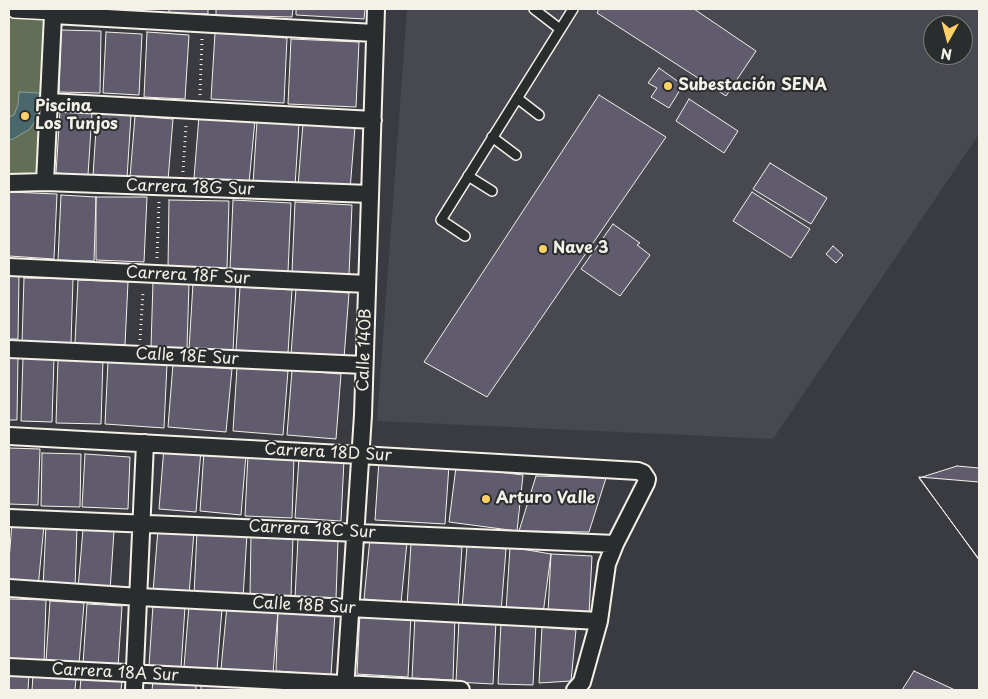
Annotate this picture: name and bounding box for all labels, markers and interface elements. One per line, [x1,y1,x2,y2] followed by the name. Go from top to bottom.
[923,15,973,65] north arrow
[939,43,953,65] text: N
[678,76,827,96] place label: Subestación SENA
[662,80,674,92] marker: Subestación SENA
[35,97,118,135] place label: Piscina Los Tunjos
[19,110,31,122] marker: Piscina Los Tunjos
[125,176,255,200] street label: Carrera 18G Sur
[553,239,608,259] place label: Nave 3
[537,243,549,255] marker: Nave 3
[125,263,251,289] street label: Carrera 18F Sur
[354,308,376,392] street label: Calle 140B
[135,345,239,369] street label: Calle 18E Sur
[264,440,392,466] street label: Carrera 18D Sur
[496,489,596,509] place label: Arturo Valle
[480,493,492,505] marker: Arturo Valle
[248,517,376,543] street label: Carrera 18C Sur
[252,594,356,618] street label: Calle 18B Sur
[51,660,179,686] street label: Carrera 18A Sur

